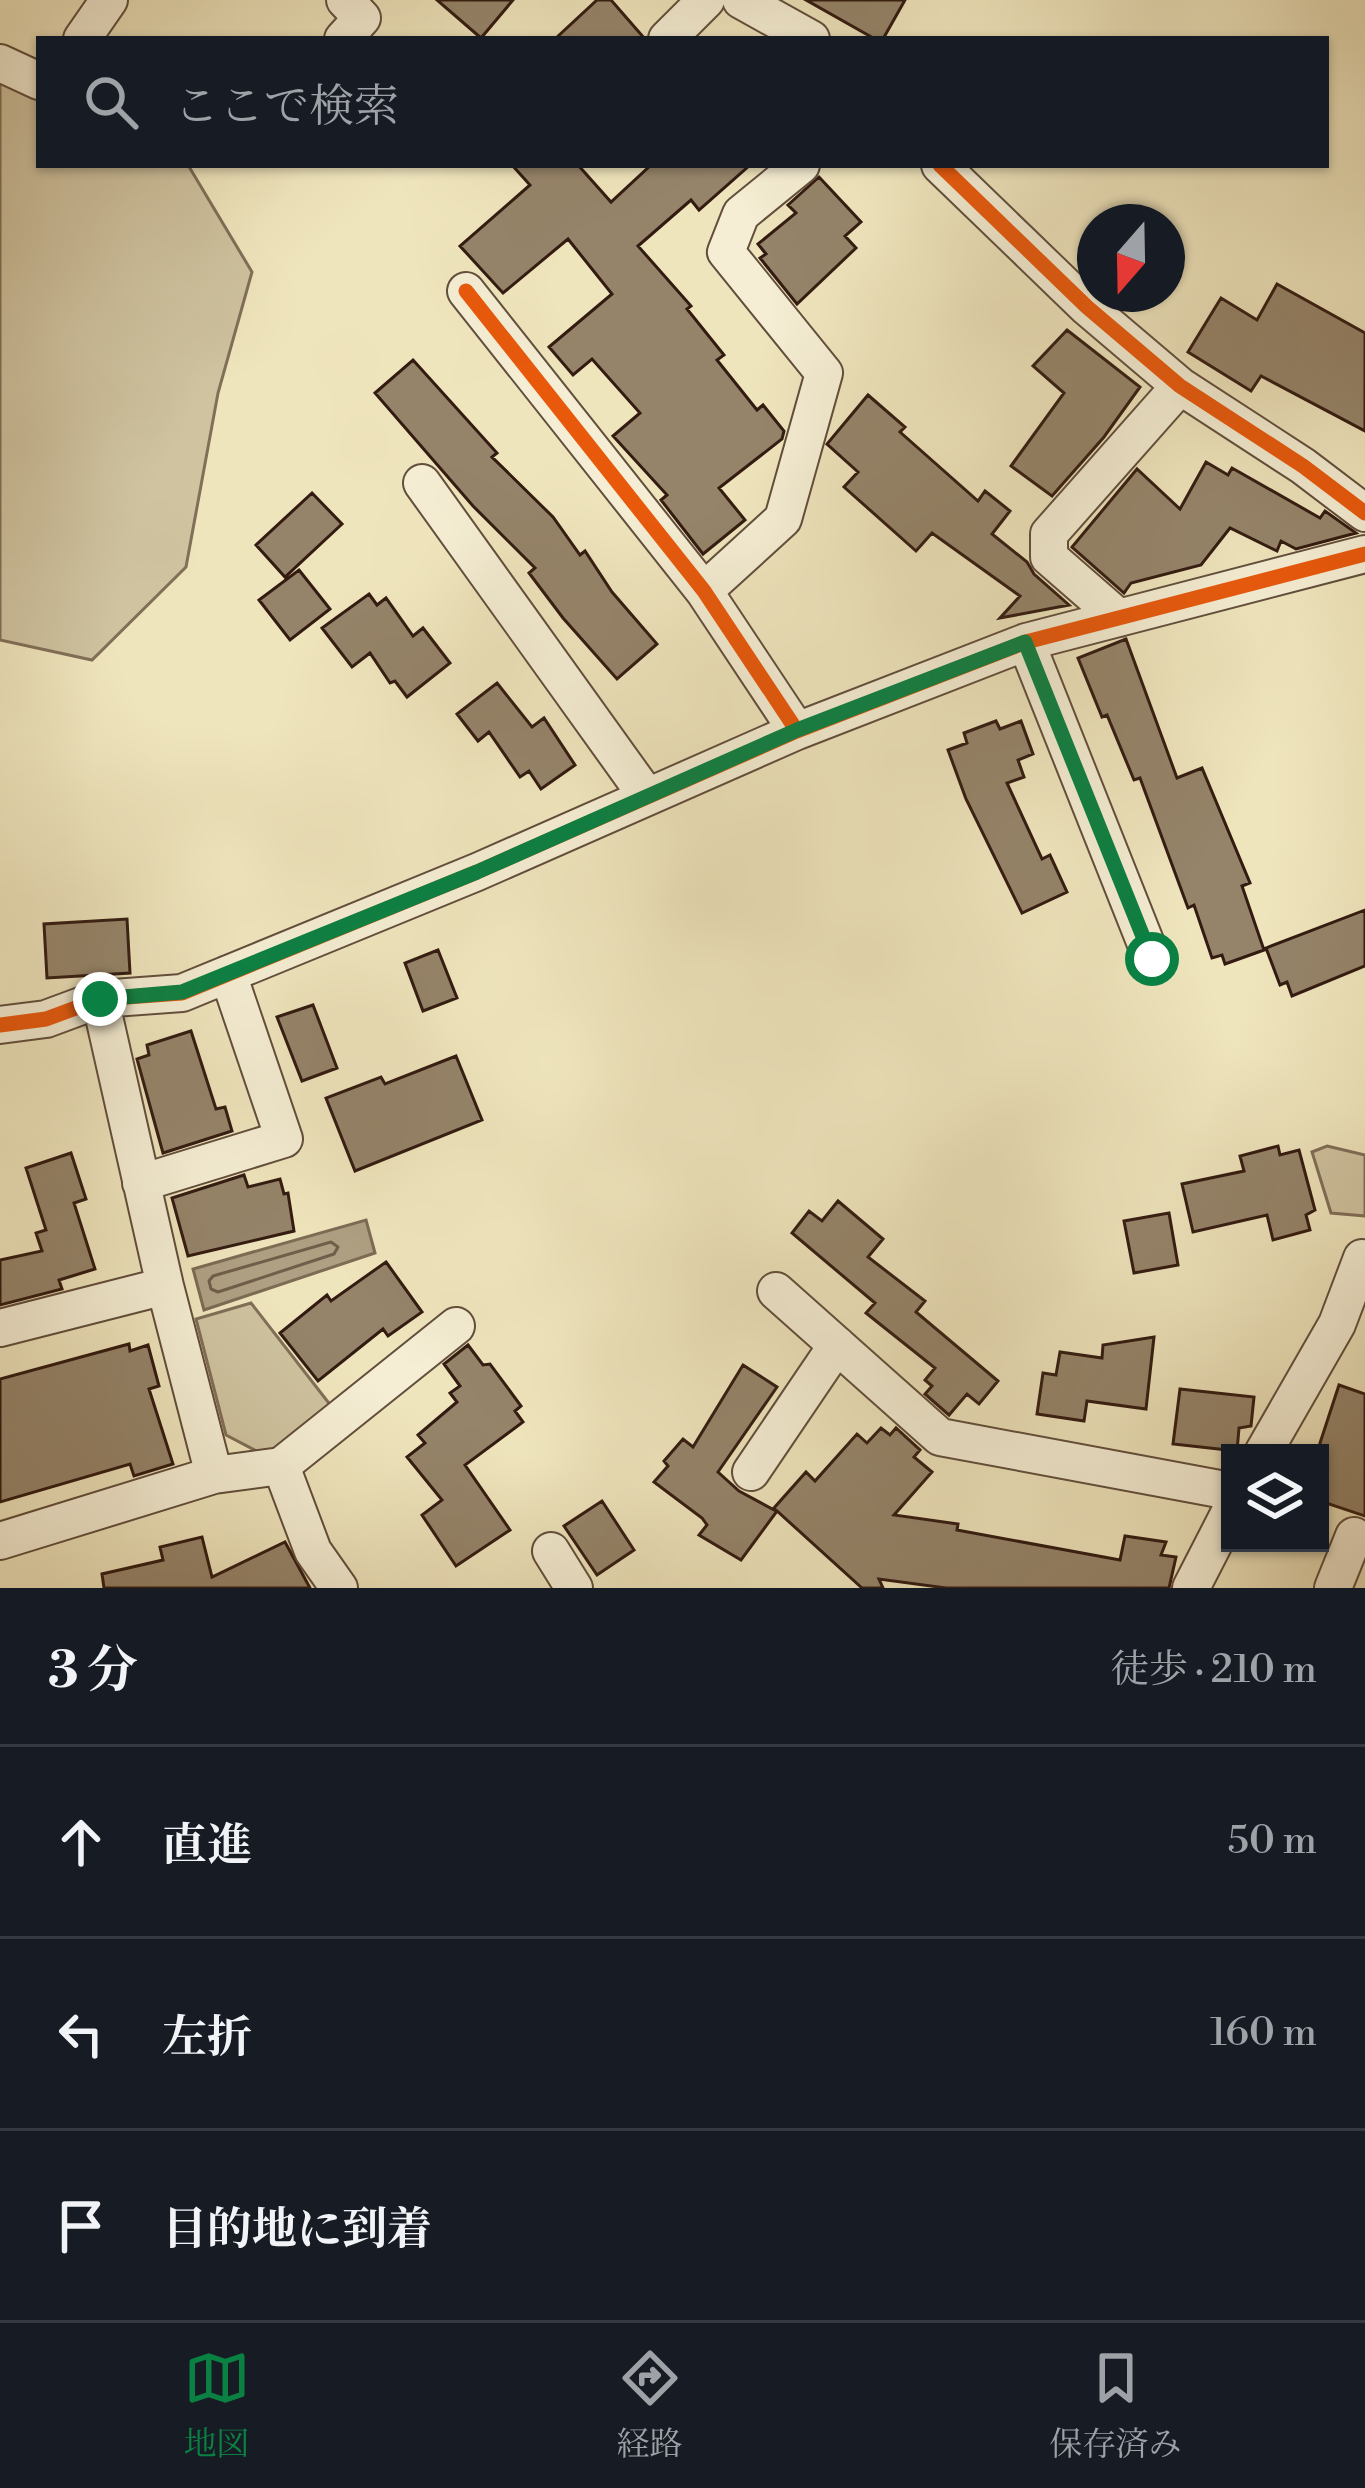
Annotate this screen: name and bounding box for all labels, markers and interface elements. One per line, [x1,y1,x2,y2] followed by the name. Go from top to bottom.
[36,36,1329,168] search box
[78,69,144,135] icon: search
[174,79,399,136] text: ここで検索
[1077,204,1185,312] north arrow
[1125,932,1179,986] route start
[73,972,127,1026] route end
[1221,1444,1329,1552] map controls
[1221,1444,1329,1552] button: layers
[48,1640,138,1704] text: 3 分
[1110,1646,1317,1695] text: 徒歩 · 210 m
[48,1809,114,1875] icon: ahead
[1227,1817,1317,1866] text: 50 m
[162,1818,252,1875] text: 直進
[48,2001,114,2067] icon: left
[1210,2009,1317,2058] text: 160 m
[162,2010,252,2067] text: 左折
[48,2193,114,2259] icon: arrive
[162,2202,432,2259] text: 目的地に到着
[184,2345,250,2466] tab: 地図
[617,2345,683,2466] tab: 経路
[1050,2345,1182,2466] tab: 保存済み

